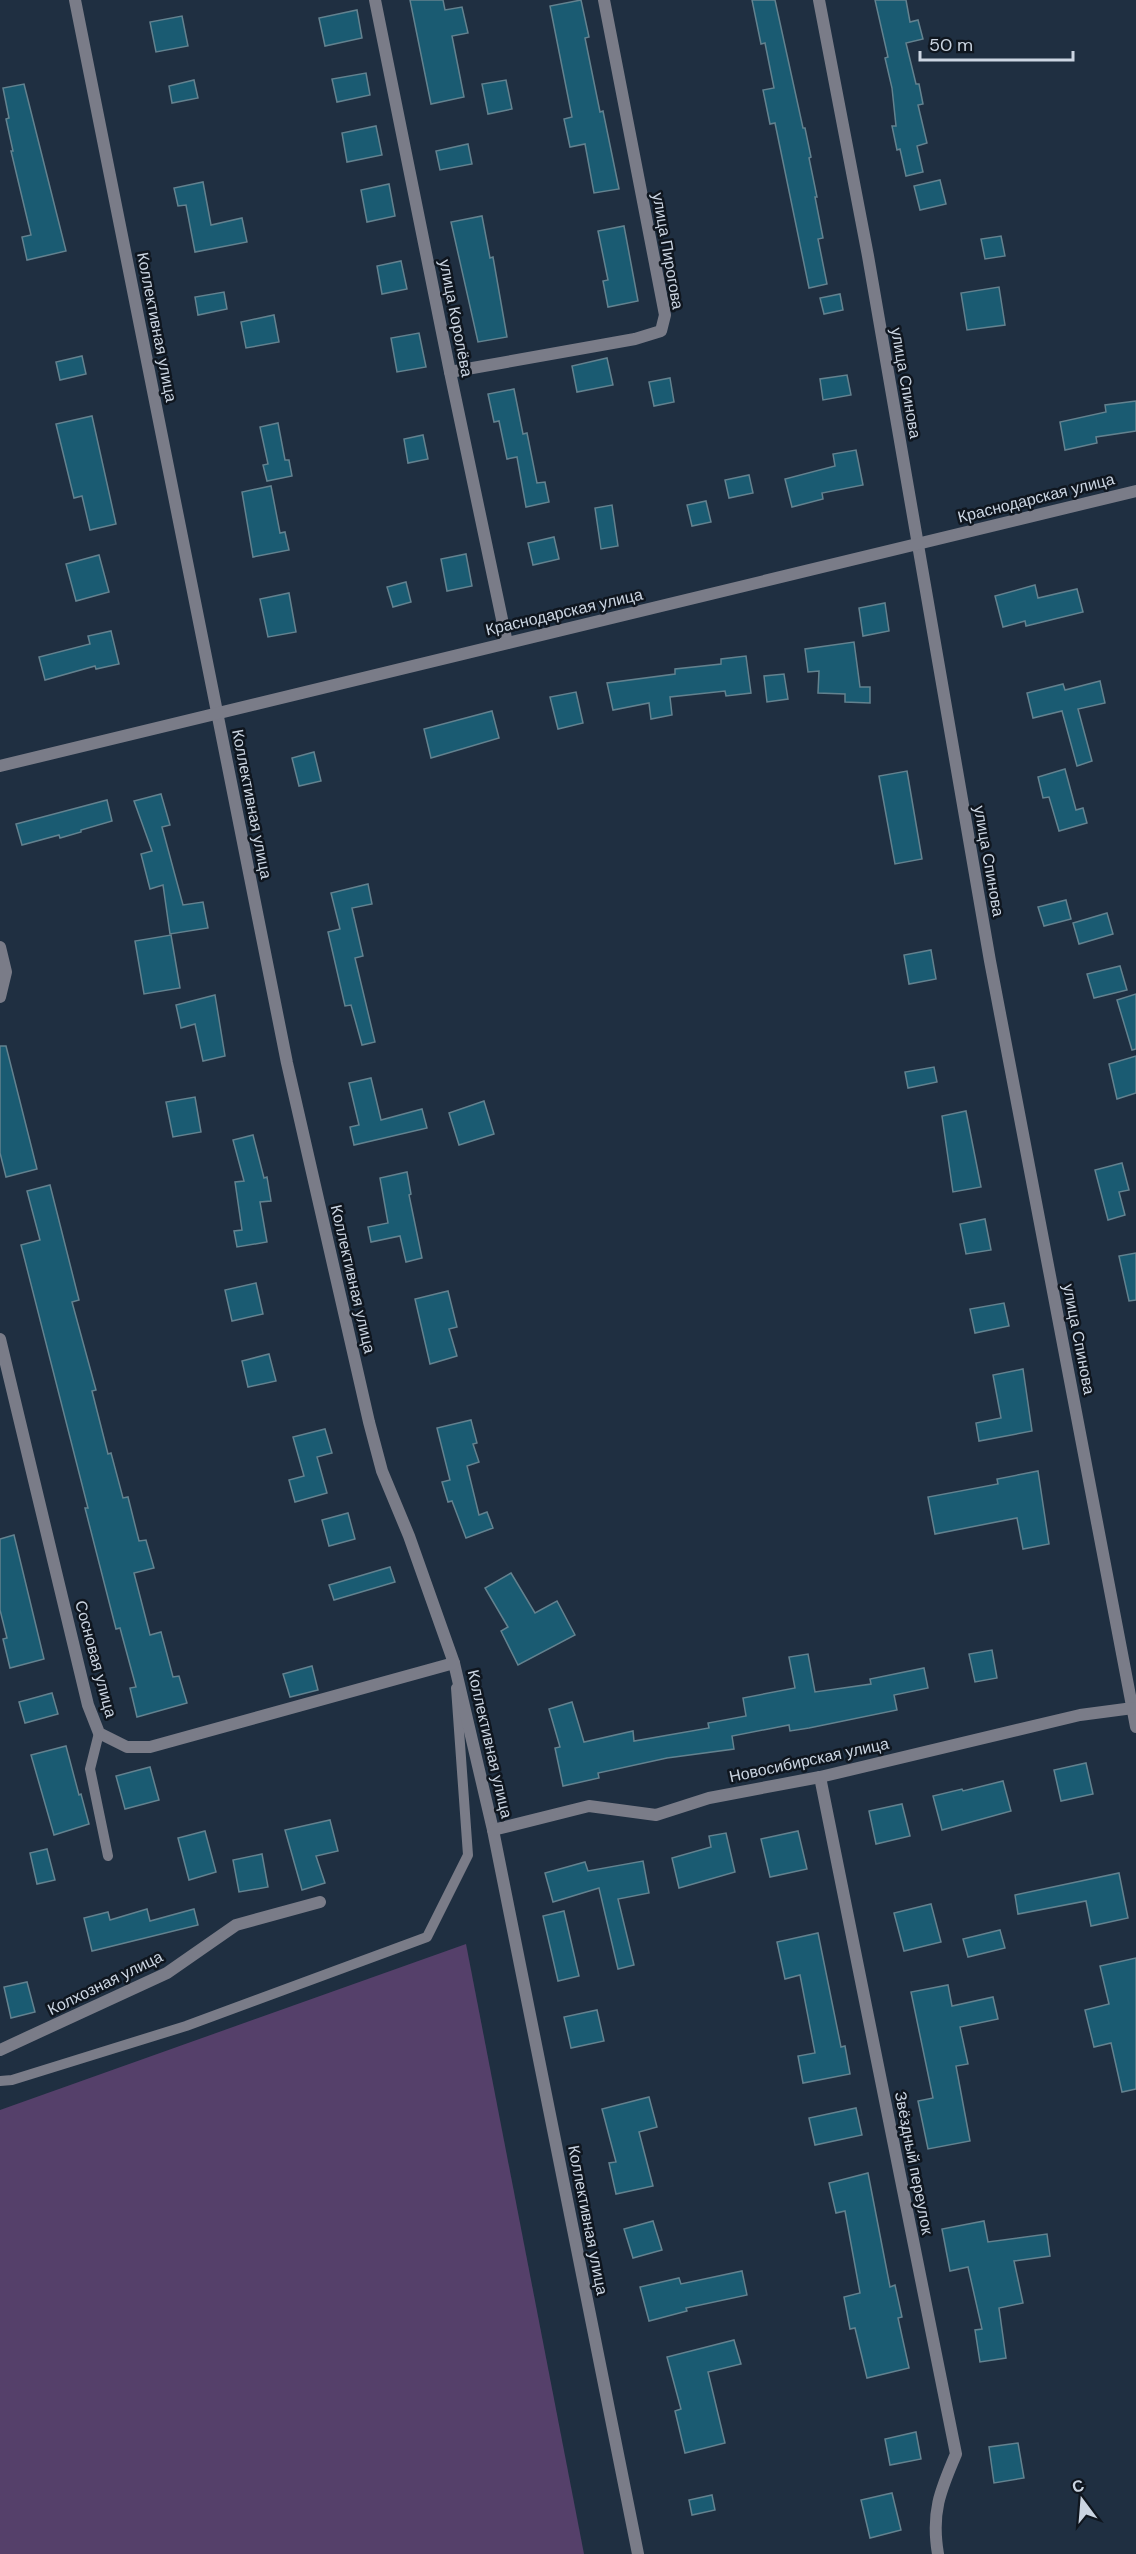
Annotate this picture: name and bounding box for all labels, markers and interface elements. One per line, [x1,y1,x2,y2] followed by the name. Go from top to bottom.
[920,24,1073,62] scale bar
[929,33,973,57] text: 50 m
[647,191,689,311] street label: улица Пирогова
[132,250,182,404] street label: Коллективная улица
[434,257,478,379] street label: улица Королёва
[886,326,926,440] street label: улица Спинова
[955,468,1117,528] street label: Краснодарская улица
[483,584,645,640] street label: Краснодарская улица
[227,727,277,881] street label: Коллективная улица
[969,804,1009,918] street label: улица Спинова
[326,1203,380,1356] street label: Коллективная улица
[1058,1282,1100,1396] street label: улица Спинова
[70,1598,122,1720] street label: Сосновая улица
[463,1668,517,1821] street label: Коллективная улица
[727,1733,891,1787] street label: Новосибирская улица
[44,1946,166,2020] street label: Колхозная улица
[890,2090,938,2237] street label: Звёздный переулок
[563,2143,613,2297] street label: Коллективная улица
[1052,2470,1112,2530] north arrow
[1070,2474,1087,2498] text: С

